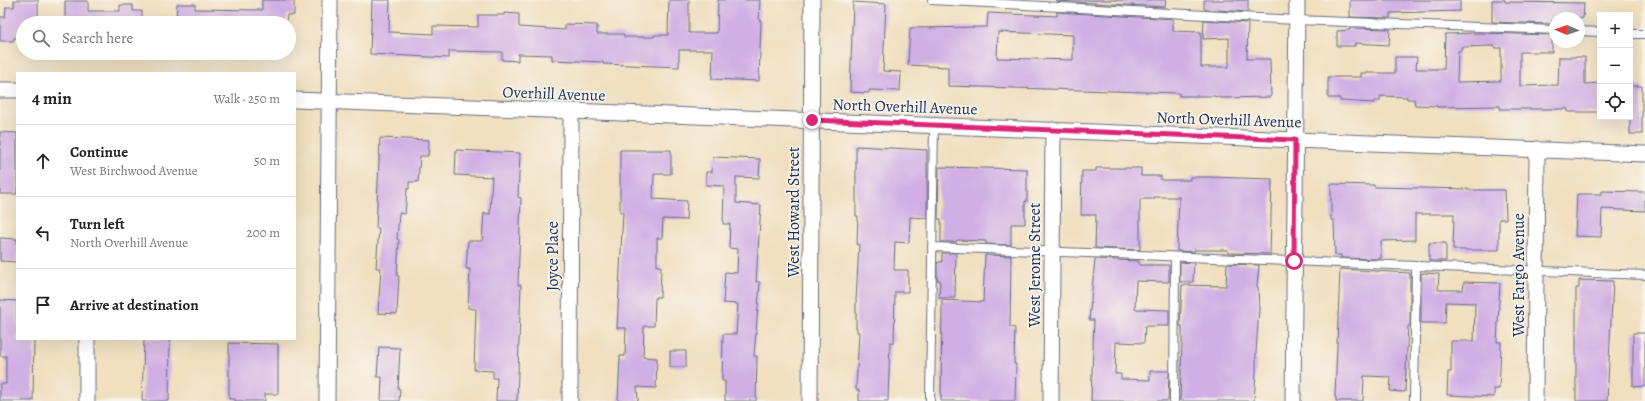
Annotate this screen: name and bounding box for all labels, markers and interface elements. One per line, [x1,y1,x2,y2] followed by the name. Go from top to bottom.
[1549,12,1585,48] north arrow
[1597,12,1633,120] map controls
[1597,12,1633,48] button: +
[16,16,296,60] search box
[30,27,52,49] icon: search
[62,28,133,48] text: Search here
[1597,48,1633,84] button: −
[502,81,606,107] street label: Overhill Avenue
[1597,84,1633,120] button: locate
[32,87,72,110] text: 4 min
[213,90,280,107] text: Walk · 250 m
[832,93,978,121] street label: North Overhill Avenue
[1156,106,1302,134] street label: North Overhill Avenue
[803,111,821,129] route end
[70,142,128,162] text: Continue
[783,147,805,278] street label: West Howard Street
[32,150,54,172] icon: ahead
[254,152,280,169] text: 50 m
[70,162,198,179] text: West Birchwood Avenue
[1024,203,1046,328] street label: West Jerome Street
[1508,213,1530,338] street label: West Fargo Avenue
[70,214,125,234] text: Turn left
[542,221,564,291] street label: Joyce Place
[32,222,54,244] icon: left
[247,224,280,241] text: 200 m
[70,234,188,251] text: North Overhill Avenue
[1285,252,1303,270] route start
[32,294,54,316] icon: arrive
[70,295,199,315] text: Arrive at destination

